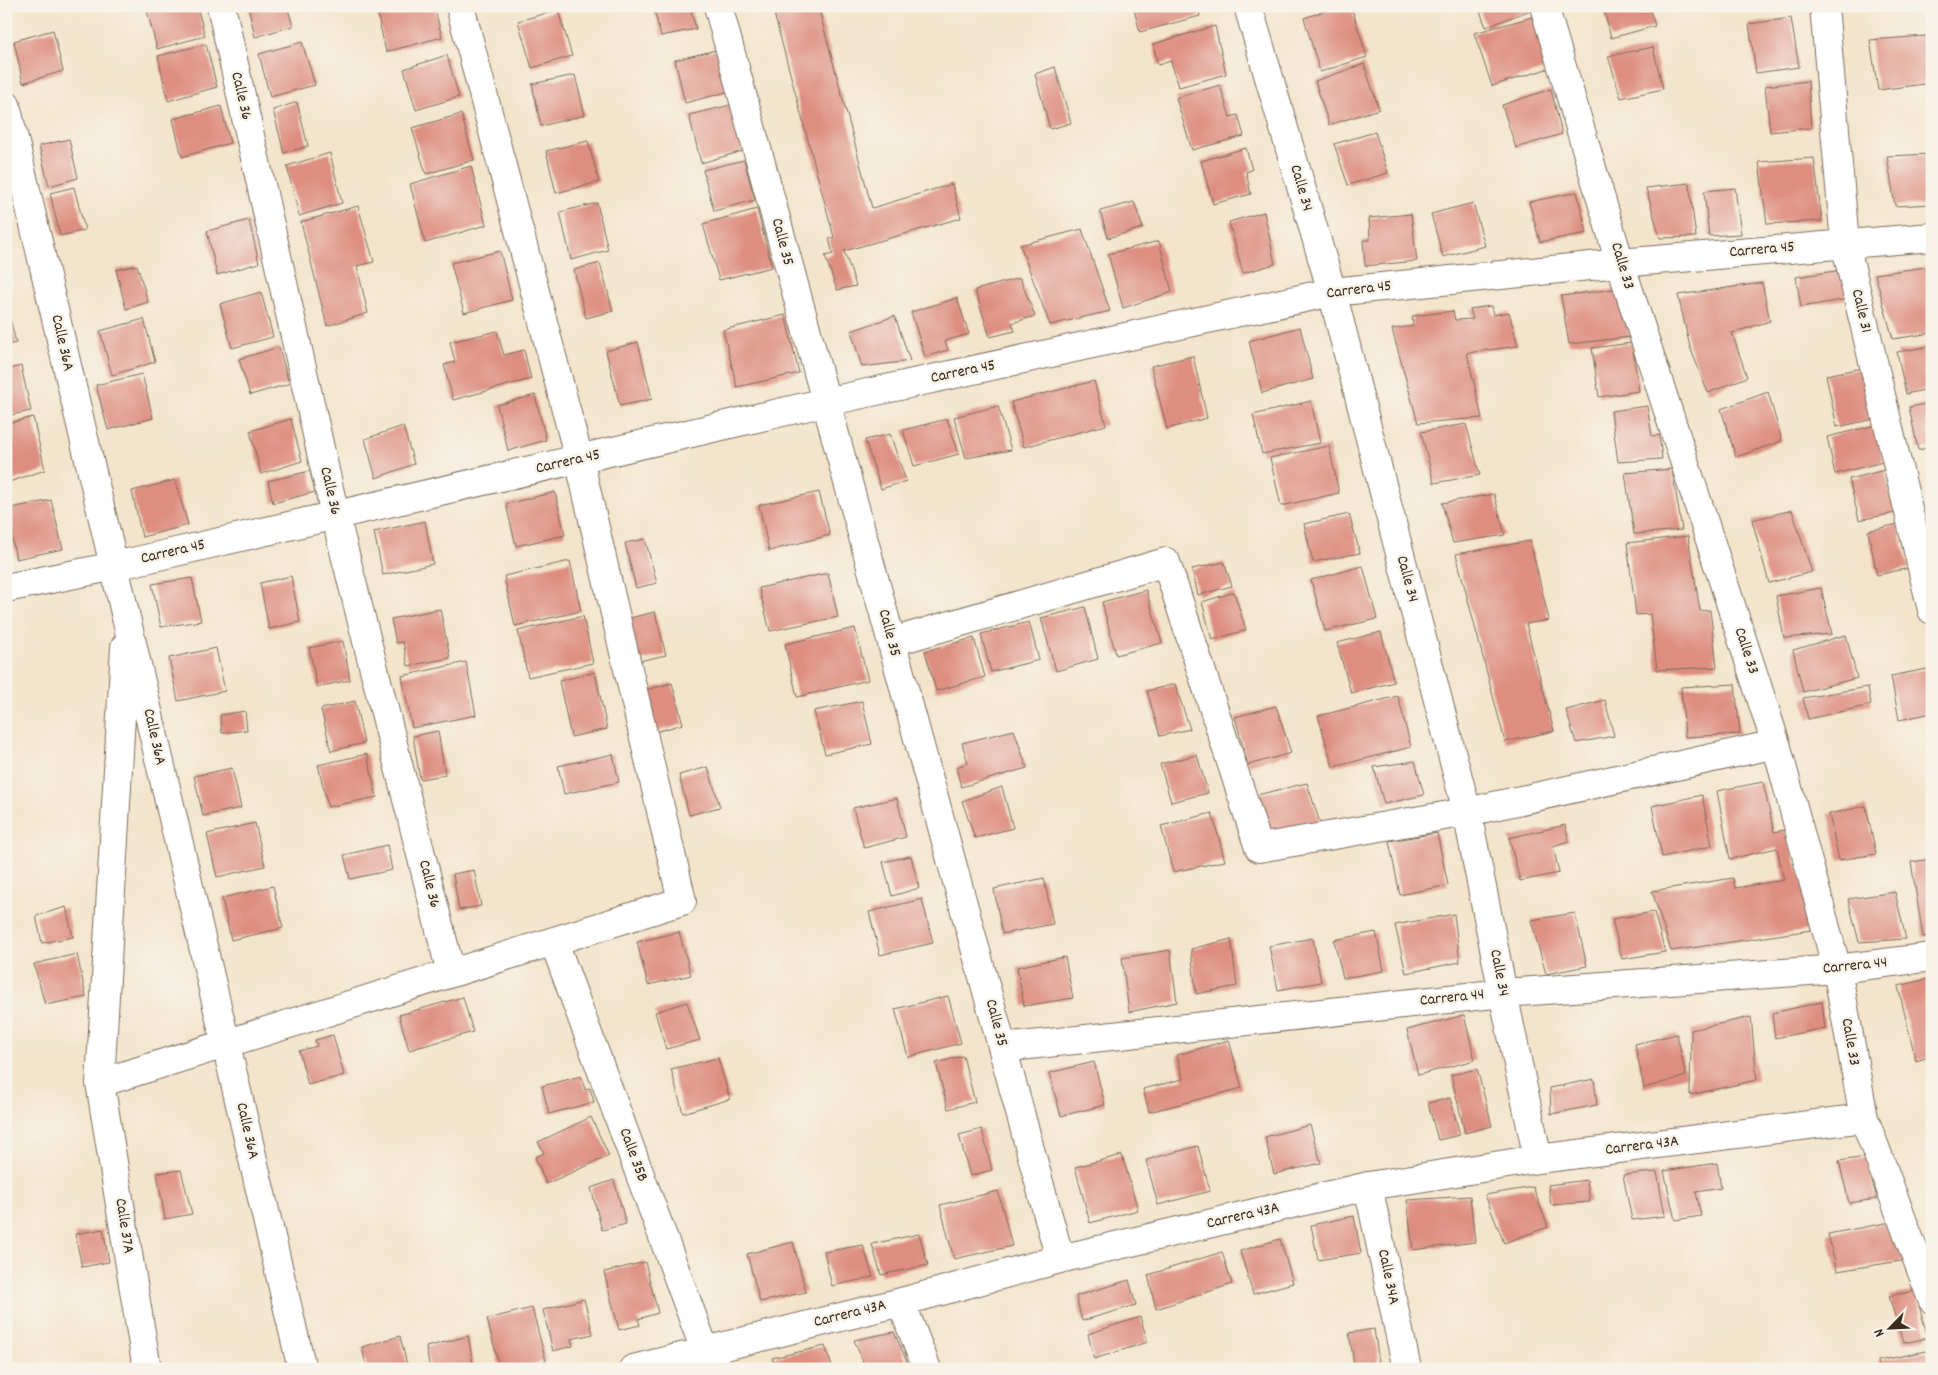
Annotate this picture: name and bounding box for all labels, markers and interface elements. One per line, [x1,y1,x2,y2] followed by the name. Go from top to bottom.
[224,70,258,122] street label: Calle 36
[1283,162,1319,214] street label: Calle 34
[765,216,799,268] street label: Calle 35
[1728,236,1796,264] street label: Carrera 45
[1604,240,1640,292] street label: Calle 33
[1325,275,1393,305] street label: Carrera 45
[1845,287,1877,335] street label: Calle 31
[44,312,80,374] street label: Calle 36A
[929,354,997,390] street label: Carrera 45
[534,443,602,481] street label: Carrera 45
[313,465,347,517] street label: Calle 36
[139,533,207,571] street label: Carrera 45
[1390,553,1424,605] street label: Calle 34
[872,607,906,659] street label: Calle 35
[1728,625,1764,677] street label: Calle 33
[136,706,172,768] street label: Calle 36A
[412,858,446,911] street label: Calle 36
[1483,947,1515,999] street label: Calle 34
[1822,951,1888,981] street label: Carrera 44
[1419,983,1485,1013] street label: Carrera 44
[979,997,1013,1049] street label: Calle 35
[1835,1016,1865,1068] street label: Calle 33
[229,1100,265,1162] street label: Calle 36A
[613,1125,653,1185] street label: Calle 35B
[1604,1130,1680,1162] street label: Carrera 43A
[1204,1196,1282,1236] street label: Carrera 43A
[108,1197,140,1256] street label: Calle 37A
[1371,1247,1405,1307] street label: Calle 34A
[811,1294,889,1334] street label: Carrera 43A
[1866,1302,1916,1352] north arrow
[1869,1325,1890,1340] text: N

